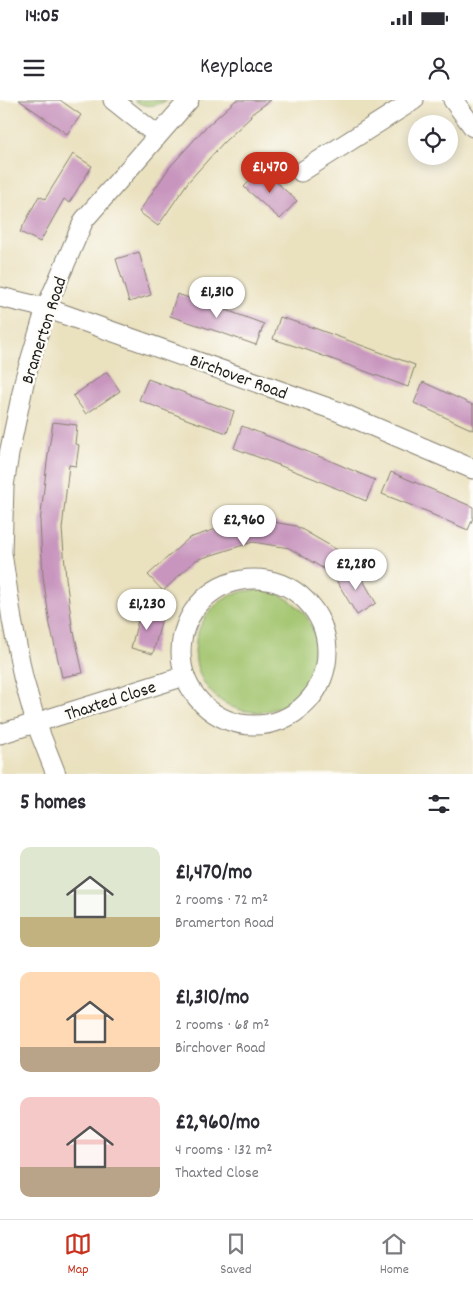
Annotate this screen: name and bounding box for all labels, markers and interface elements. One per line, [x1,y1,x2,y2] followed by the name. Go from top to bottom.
[25,4,59,31] text: 14:05
[200,52,273,83] text: Keyplace
[20,54,48,82] icon: menu
[425,54,453,82] icon: person
[408,115,458,165] map controls
[408,115,458,165] button: locate
[229,152,311,194] pin: £1,470
[252,156,288,179] text: £1,470
[16,274,74,388] street label: Bramerton Road
[176,276,258,319] pin: £1,310
[200,281,234,304] text: £1,310
[186,349,290,408] street label: Birchover Road
[203,504,285,547] pin: £2,960
[223,509,265,532] text: £2,960
[315,548,397,591] pin: £2,280
[336,553,376,576] text: £2,280
[106,588,188,631] pin: £1,230
[128,593,166,616] text: £1,230
[62,676,160,729] street label: Thaxted Close
[20,789,86,819] text: 5 homes
[425,790,453,818] icon: filters
[175,859,252,889] text: £1,470/mo
[60,867,120,927] icon: home
[175,889,268,912] text: 2 rooms · 72 m²
[175,912,274,935] text: Bramerton Road
[175,984,249,1014] text: £1,310/mo
[60,992,120,1052] icon: home
[175,1014,269,1037] text: 2 rooms · 68 m²
[175,1037,266,1060] text: Birchover Road
[175,1109,260,1139] text: £2,960/mo
[60,1117,120,1177] icon: home
[175,1139,272,1162] text: 4 rooms · 132 m²
[175,1162,259,1185] text: Thaxted Close
[64,1230,92,1280] tab: Map
[220,1230,252,1280] tab: Saved
[380,1230,409,1280] tab: Home

